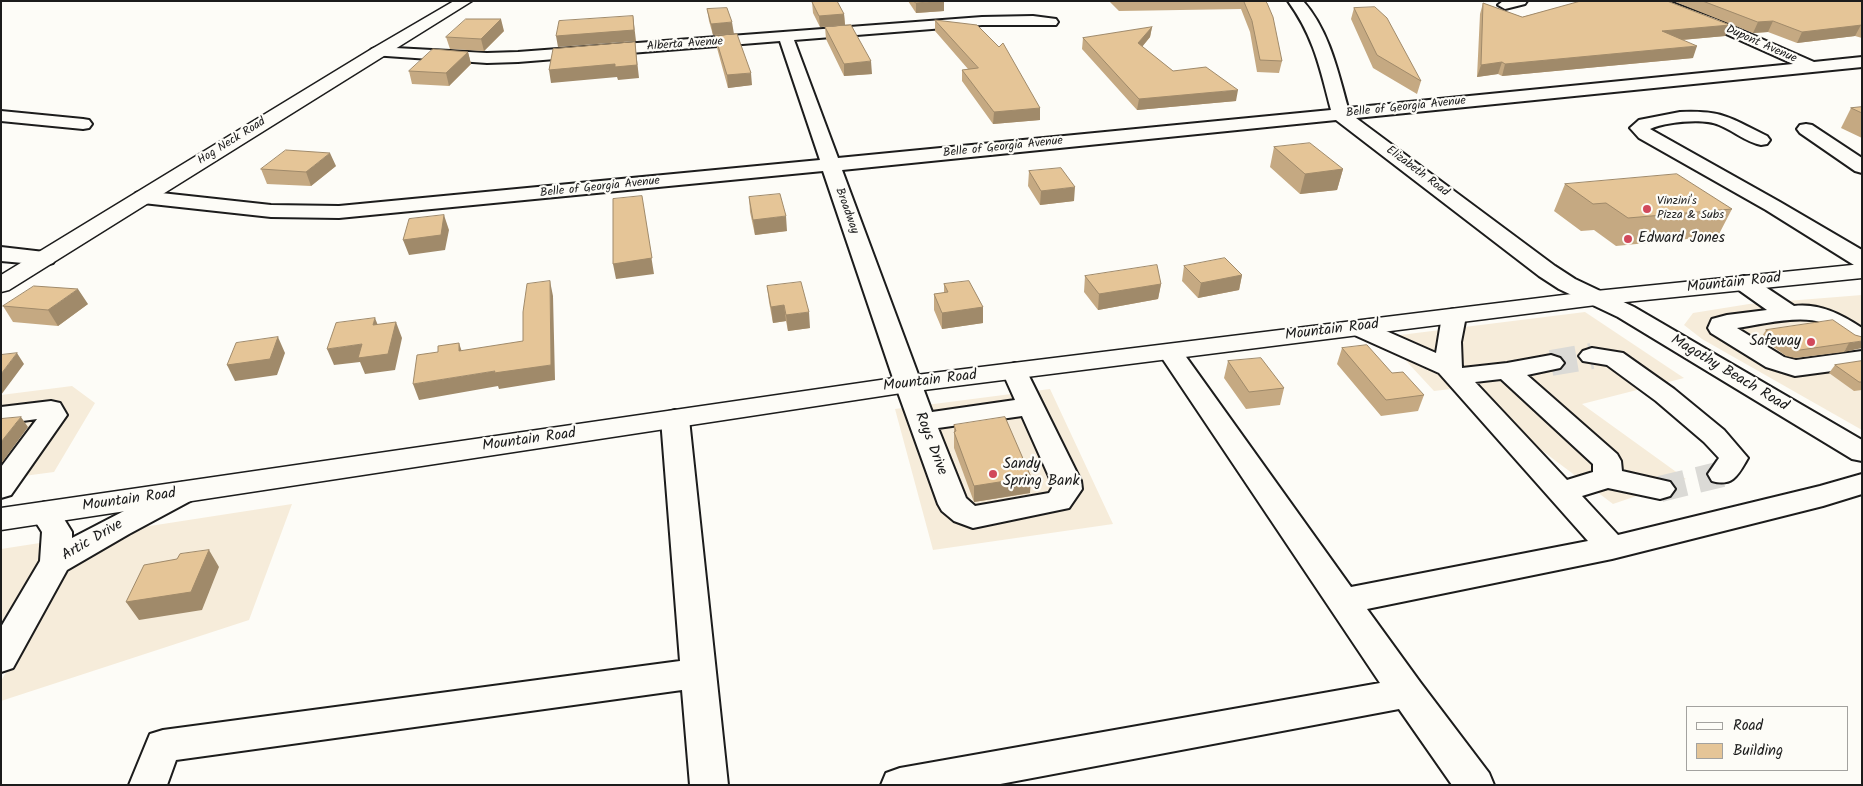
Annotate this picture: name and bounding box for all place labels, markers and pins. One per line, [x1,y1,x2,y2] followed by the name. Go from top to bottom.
[1657,195,1724,223] place label: Vinzini's Pizza & Subs
[1641,203,1653,215] marker: Vinzini's Pizza & Subs
[1638,230,1725,248] place label: Edward Jones
[1622,233,1634,245] marker: Edward Jones
[1749,333,1801,351] place label: Safeway
[1805,336,1817,348] marker: Safeway
[1003,456,1079,491] place label: Sandy Spring Bank
[987,468,999,480] marker: Sandy Spring Bank

